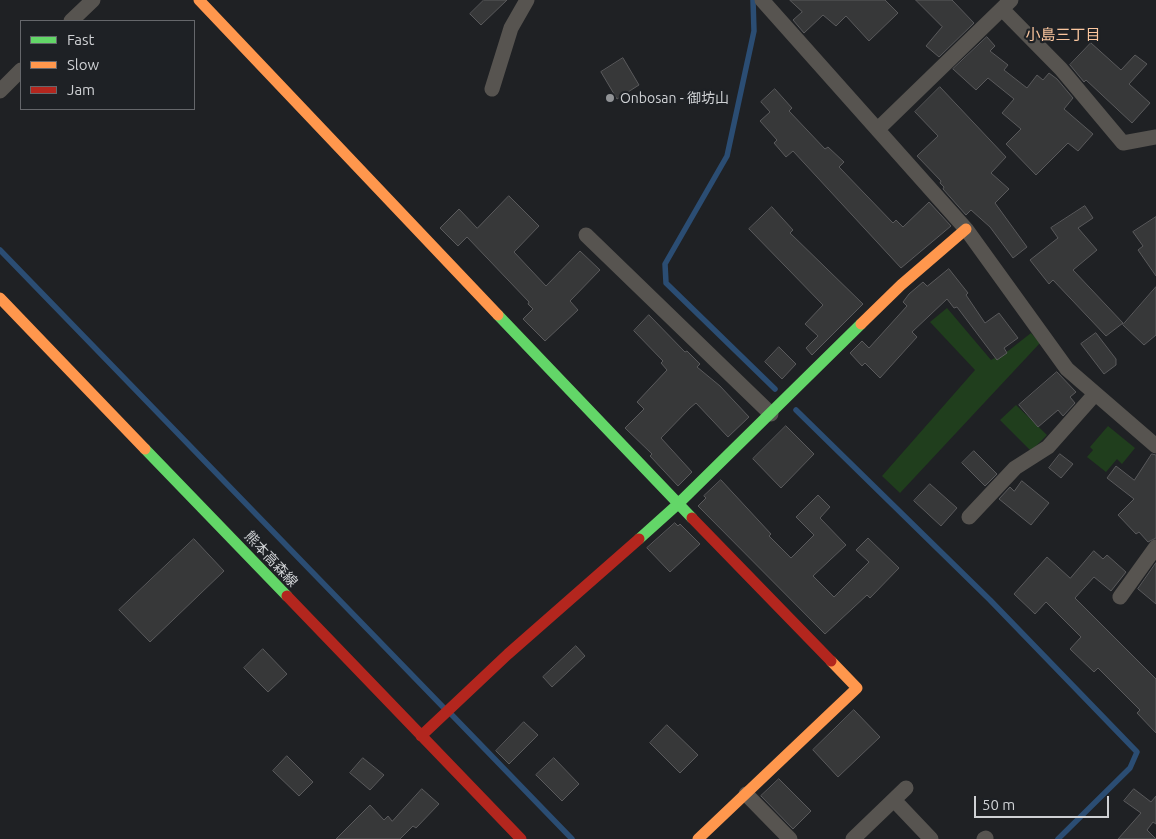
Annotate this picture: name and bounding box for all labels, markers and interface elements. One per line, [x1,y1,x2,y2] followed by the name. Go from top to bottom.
[20,20,195,110] legend
[1026,26,1100,44] district label: 小島三丁目
[67,31,94,48] text: Fast
[67,56,99,73] text: Slow
[67,81,95,98] text: Jam
[620,90,729,106] place label: Onbosan - 御坊山
[604,92,616,104] marker: Onbosan - 御坊山
[241,528,301,590] street label: 熊本高森線
[976,786,1111,818] scale bar
[982,796,1015,813] text: 50 m

